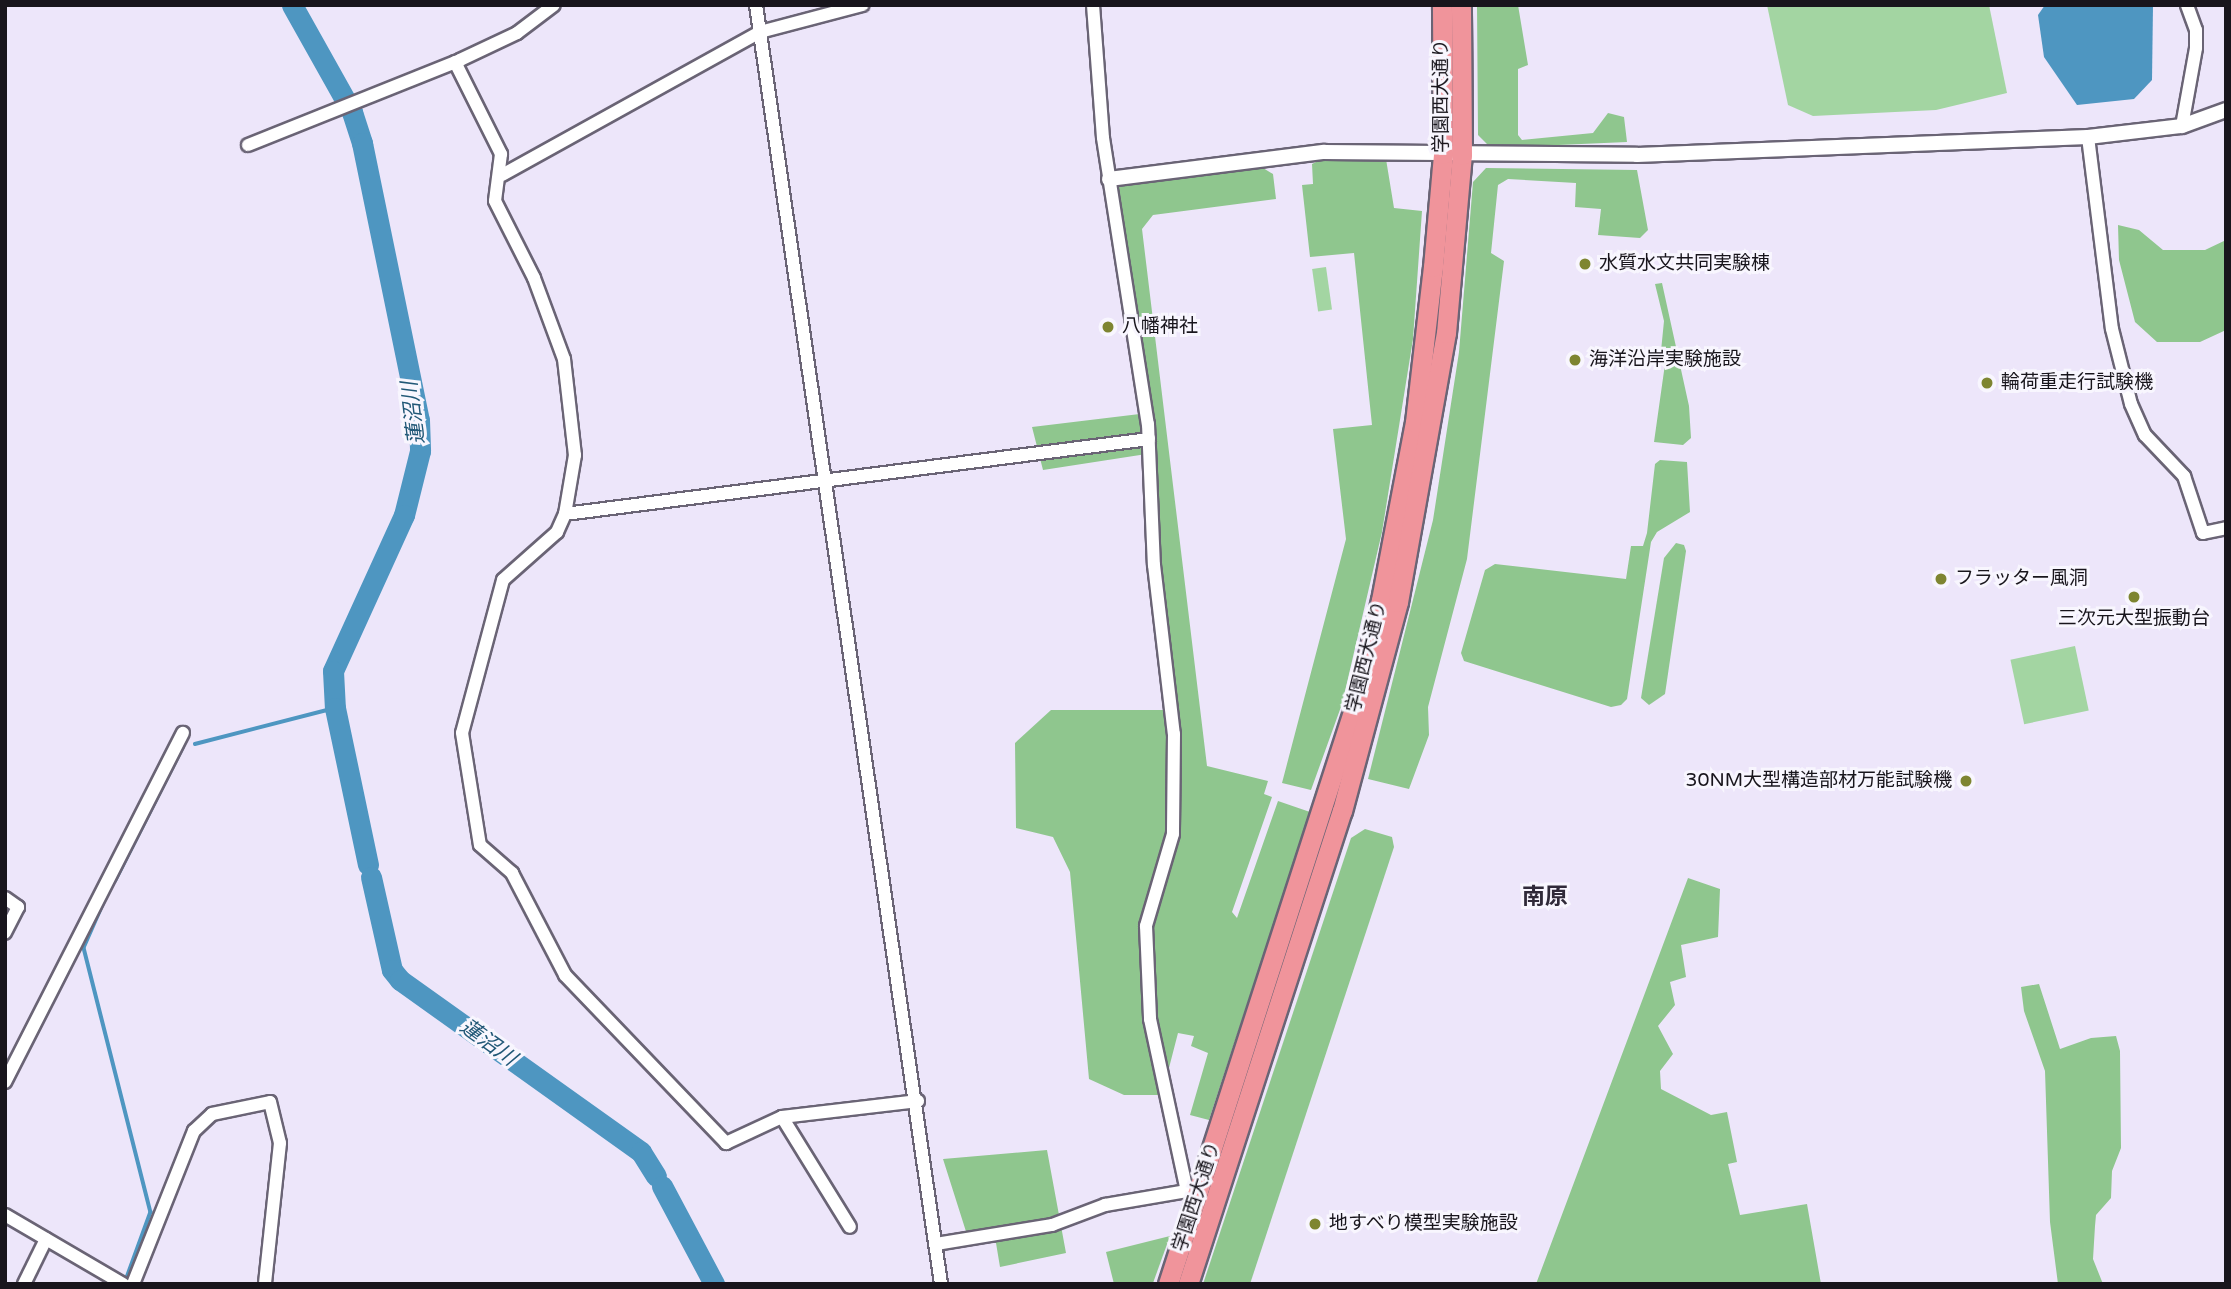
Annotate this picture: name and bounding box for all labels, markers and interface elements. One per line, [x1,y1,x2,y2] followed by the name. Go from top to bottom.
[1431,39,1453,153] street label: 学園西大通り
[1599,253,1770,275] place label: 水質水文共同実験棟
[1577,256,1593,272] marker: 水質水文共同実験棟
[1122,316,1198,338] place label: 八幡神社
[1100,319,1116,335] marker: 八幡神社
[1589,349,1741,371] place label: 海洋沿岸実験施設
[1567,352,1583,368] marker: 海洋沿岸実験施設
[2001,372,2153,394] place label: 輪荷重走行試験機
[1979,375,1995,391] marker: 輪荷重走行試験機
[398,380,430,446] water label: 蓮沼川
[1955,568,2088,590] place label: フラッター風洞
[1933,571,1949,587] marker: フラッター風洞
[2126,589,2142,605] marker: 三次元大型振動台
[1342,599,1392,715] street label: 学園西大通り
[2058,608,2210,630] place label: 三次元大型振動台
[1686,770,1952,792] place label: 30NM大型構造部材万能試験機
[1958,773,1974,789] marker: 30NM大型構造部材万能試験機
[1522,883,1568,911] district label: 南原
[455,1014,521,1072] water label: 蓮沼川
[1169,1139,1225,1255] street label: 学園西大通り
[1329,1213,1519,1235] place label: 地すべり模型実験施設
[1307,1216,1323,1232] marker: 地すべり模型実験施設

